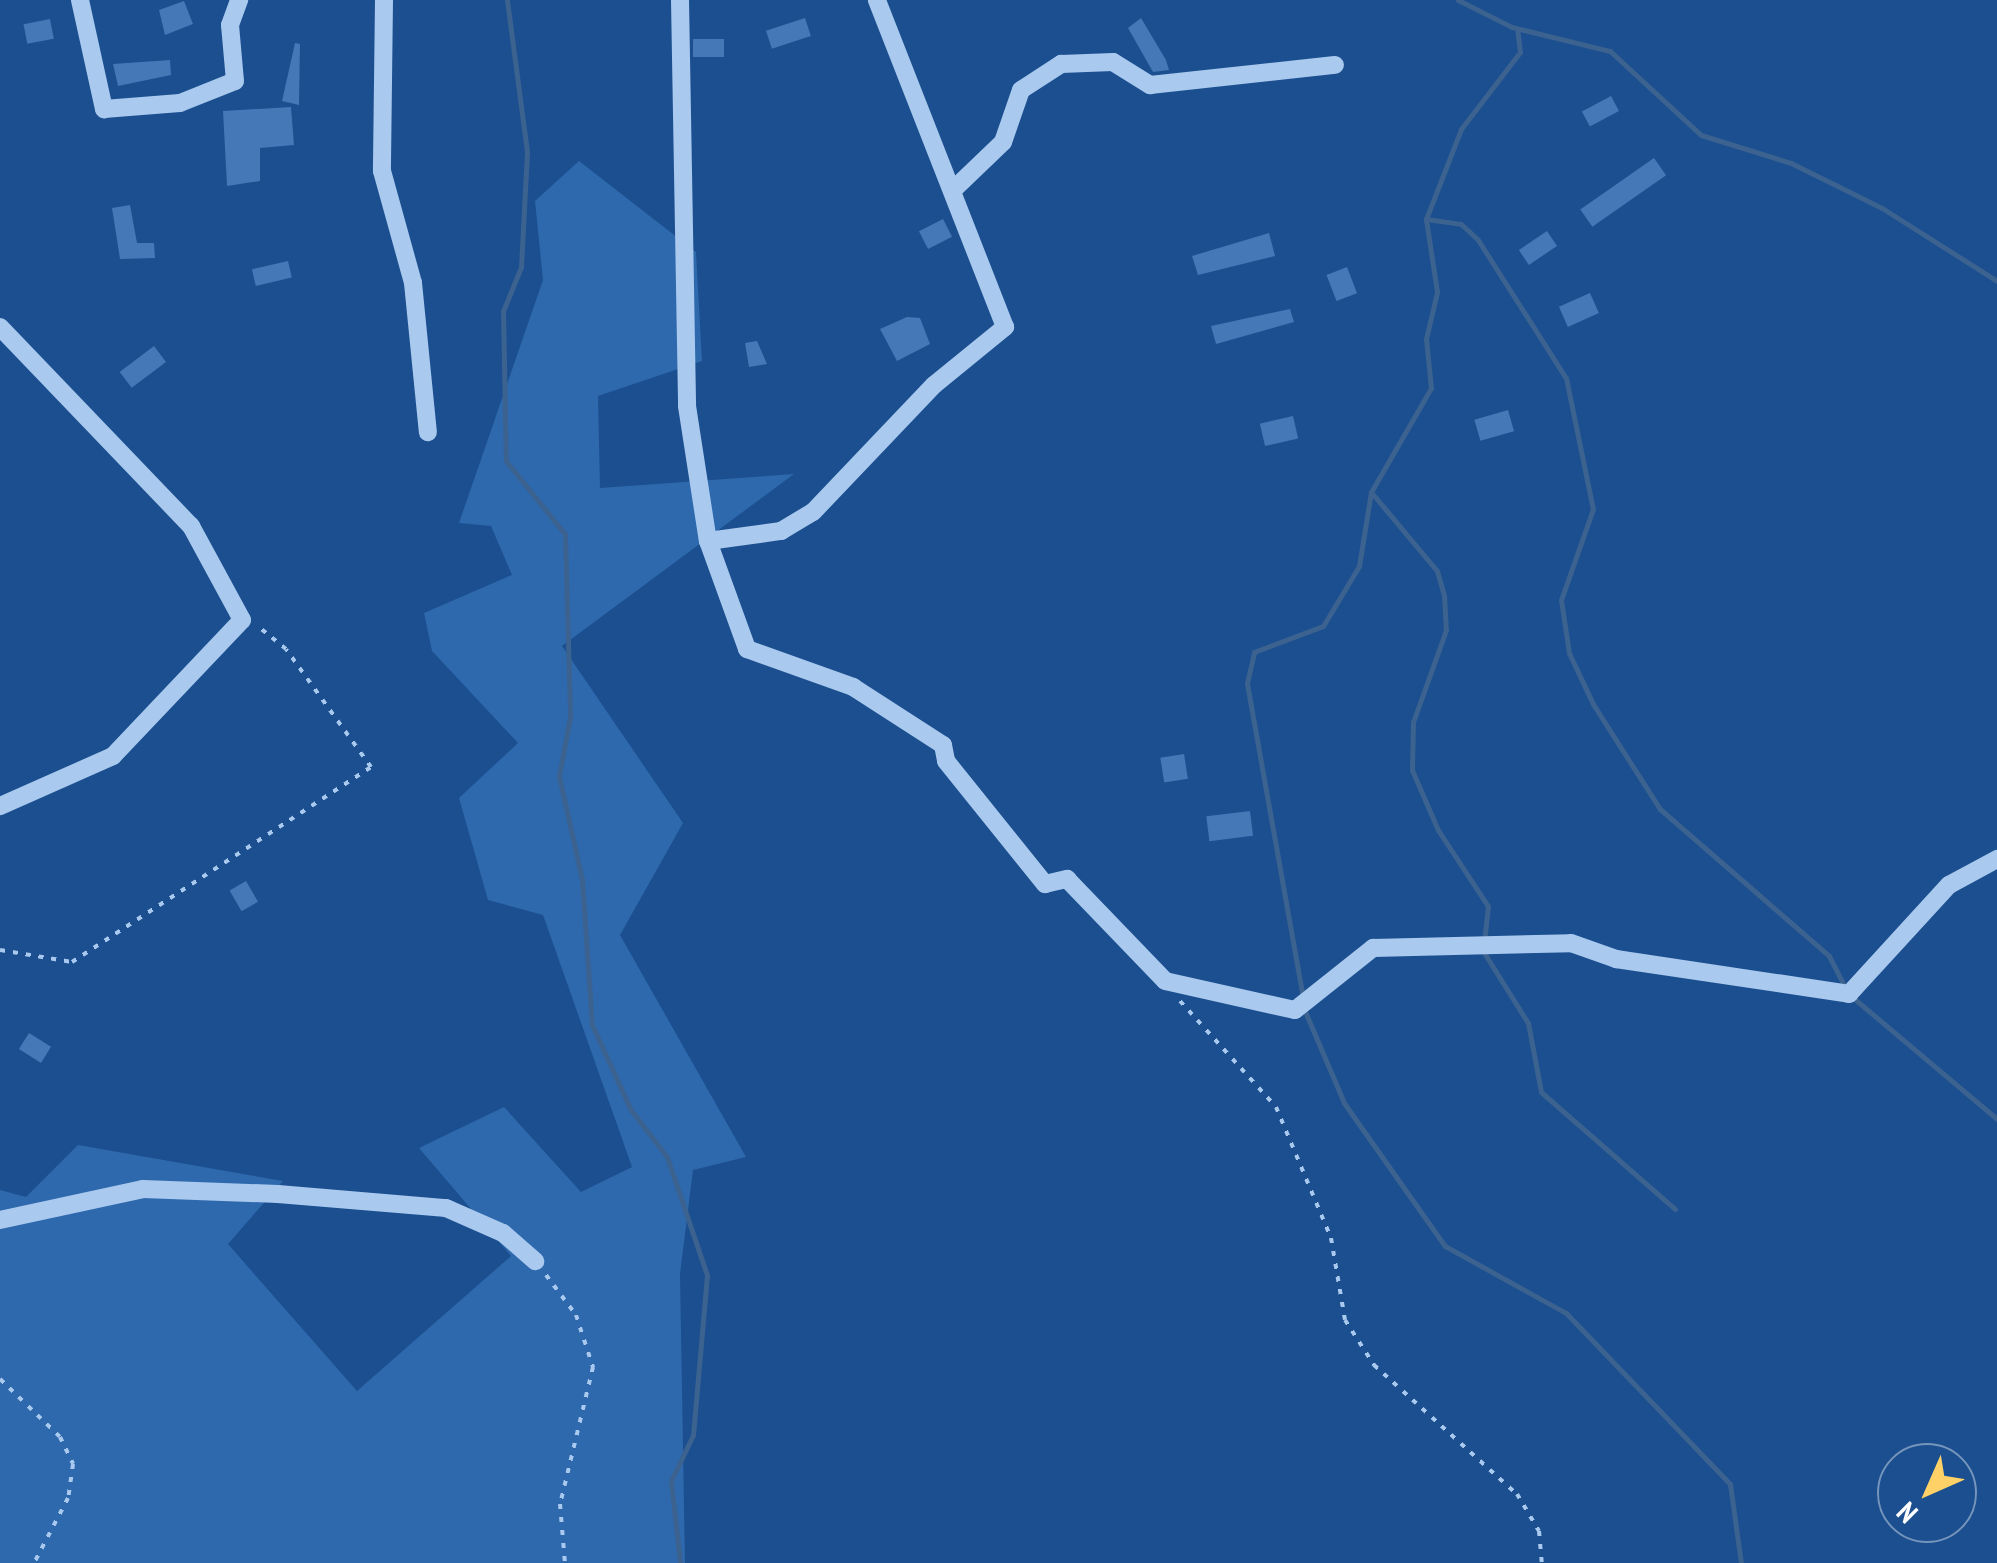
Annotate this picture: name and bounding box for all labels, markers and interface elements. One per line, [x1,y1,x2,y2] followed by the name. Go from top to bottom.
[1877,1443,1977,1543] north arrow
[1888,1495,1925,1532] text: N

